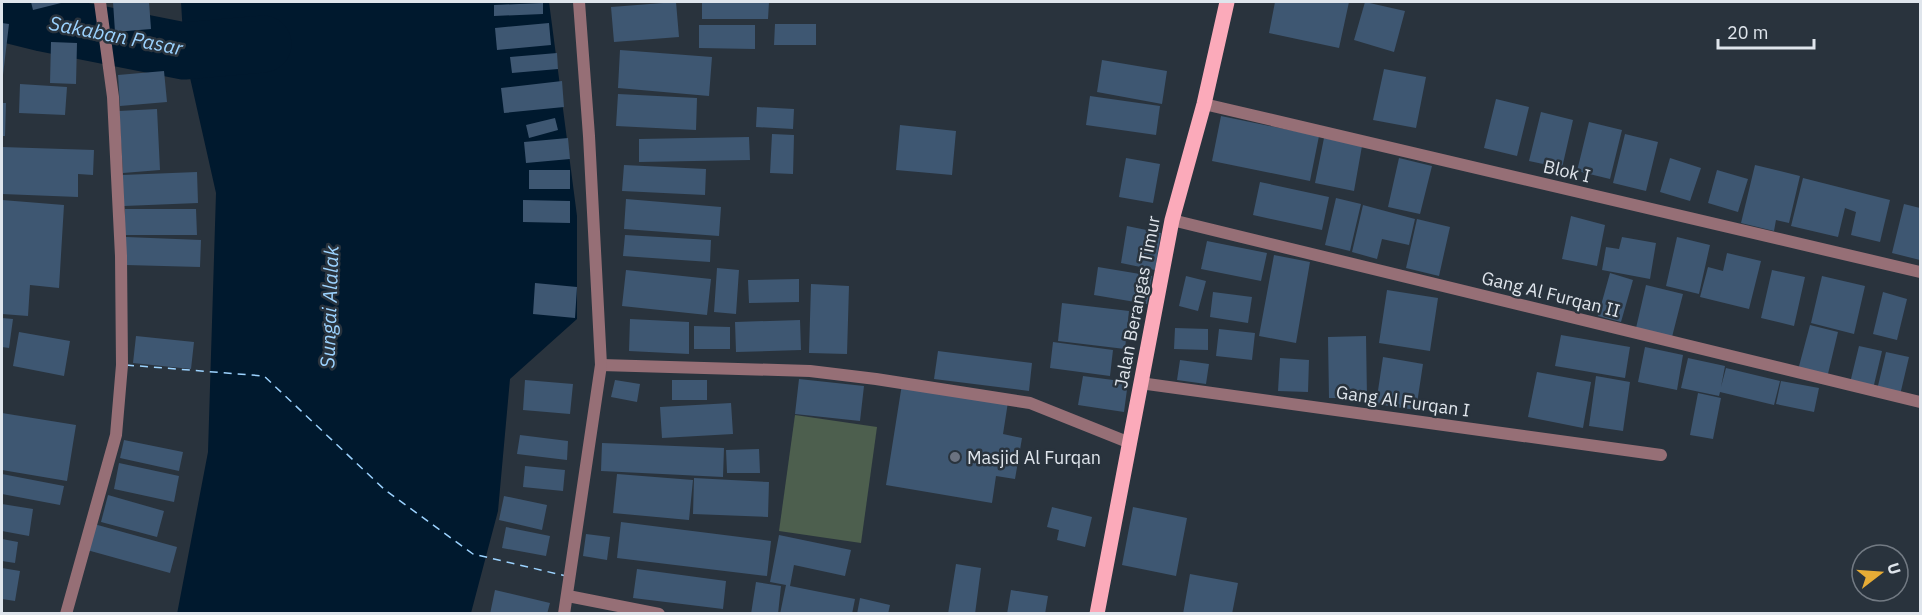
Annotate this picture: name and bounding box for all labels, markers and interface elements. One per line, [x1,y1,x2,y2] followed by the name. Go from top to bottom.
[47,9,186,61] water label: Sakaban Pasar
[1718,12,1814,50] scale bar
[1727,21,1769,44] text: 20 m
[1541,154,1593,188] street label: Blok I
[1109,213,1165,390] street label: Jalan Berangas Timur
[313,245,345,369] water label: Sungai Alalak
[1479,266,1623,322] street label: Gang Al Furqan II
[1335,380,1471,422] street label: Gang Al Furqan I
[967,446,1101,469] place label: Masjid Al Furqan
[948,450,962,464] marker: Masjid Al Furqan
[1850,543,1910,603] north arrow
[1883,560,1906,577] text: U

